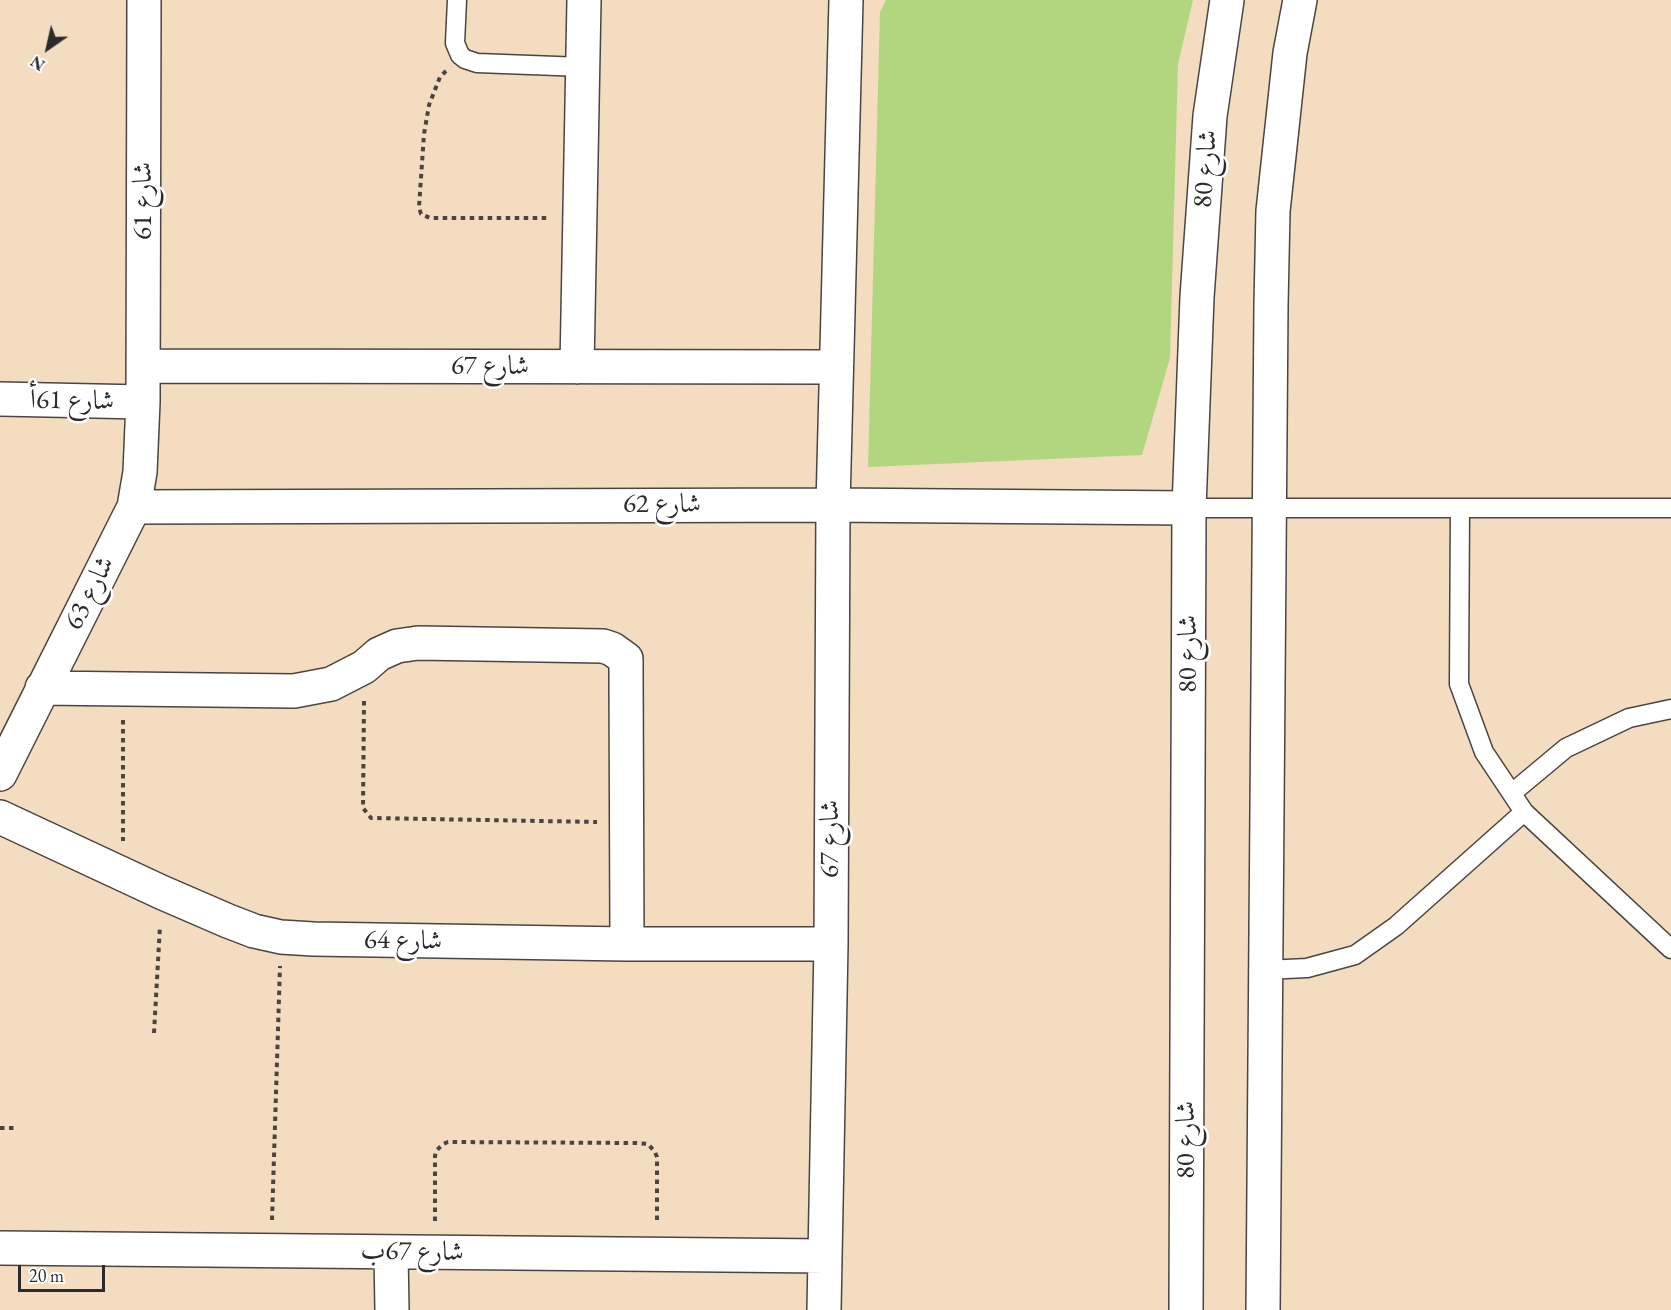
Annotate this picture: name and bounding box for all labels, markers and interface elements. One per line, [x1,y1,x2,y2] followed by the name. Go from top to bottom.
[18,18,78,78] north arrow
[26,51,49,76] text: N
[1187,129,1225,209] street label: شارع 80
[128,162,160,240] street label: شارع 61
[451,351,529,383] street label: شارع 67
[29,384,115,418] street label: شارع 61أ
[623,489,701,521] street label: شارع 62
[58,551,122,635] street label: شارع 63
[1173,615,1205,693] street label: شارع 80
[815,800,847,878] street label: شارع 67
[364,924,442,958] street label: شارع 64
[1171,1101,1203,1179] street label: شارع 80
[360,1235,464,1269] street label: شارع 67ب
[21,1253,108,1291] scale bar
[29,1264,64,1287] text: 20 m

